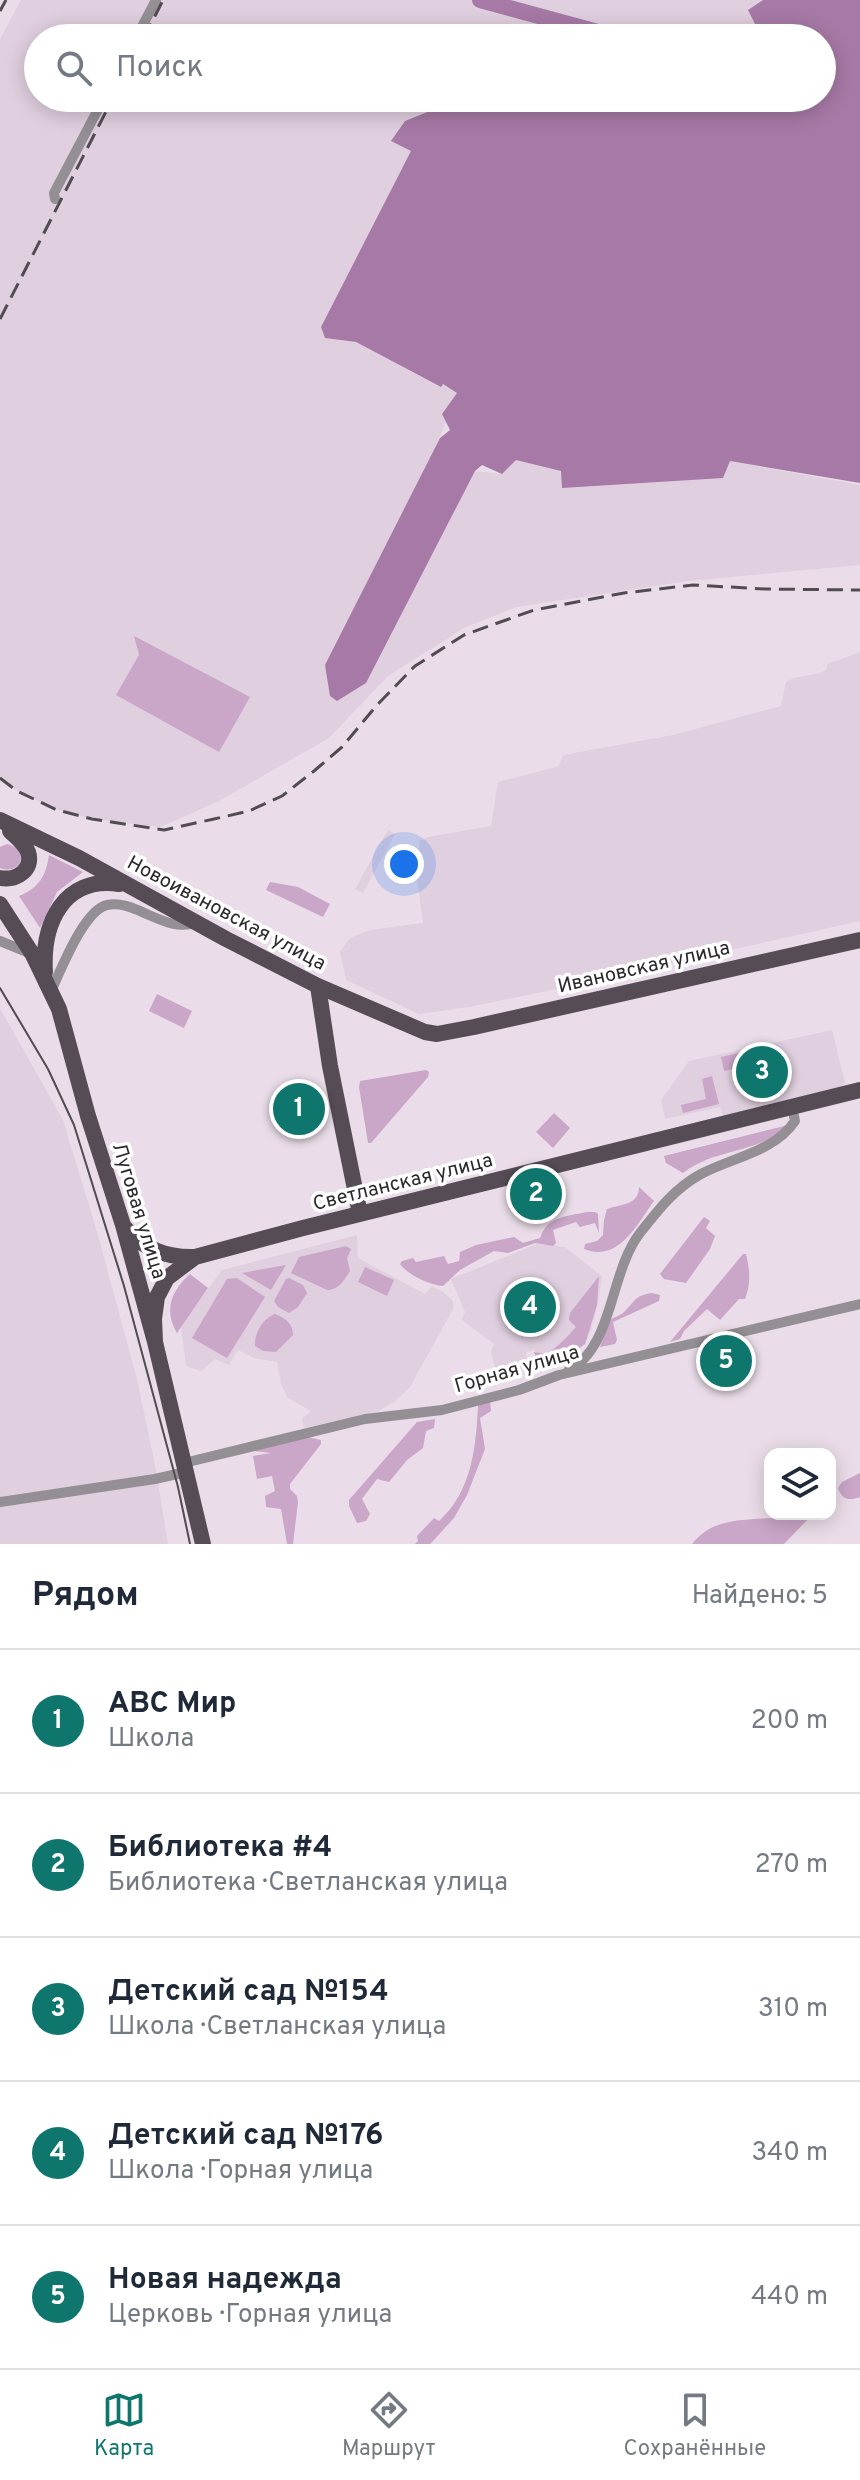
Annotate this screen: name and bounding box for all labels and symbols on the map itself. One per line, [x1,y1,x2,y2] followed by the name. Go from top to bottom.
[384,844,424,884] your location
[122,851,330,977] street label: Новоивановская улица
[555,936,733,1000] street label: Ивановская улица
[736,1042,788,1102] pin: 3
[273,1079,325,1139] pin: 1
[105,1140,171,1282] street label: Луговая улица
[310,1148,496,1218] street label: Светланская улица
[510,1164,562,1224] pin: 2
[504,1277,556,1337] pin: 4
[700,1331,752,1391] pin: 5
[452,1340,582,1400] street label: Горная улица

